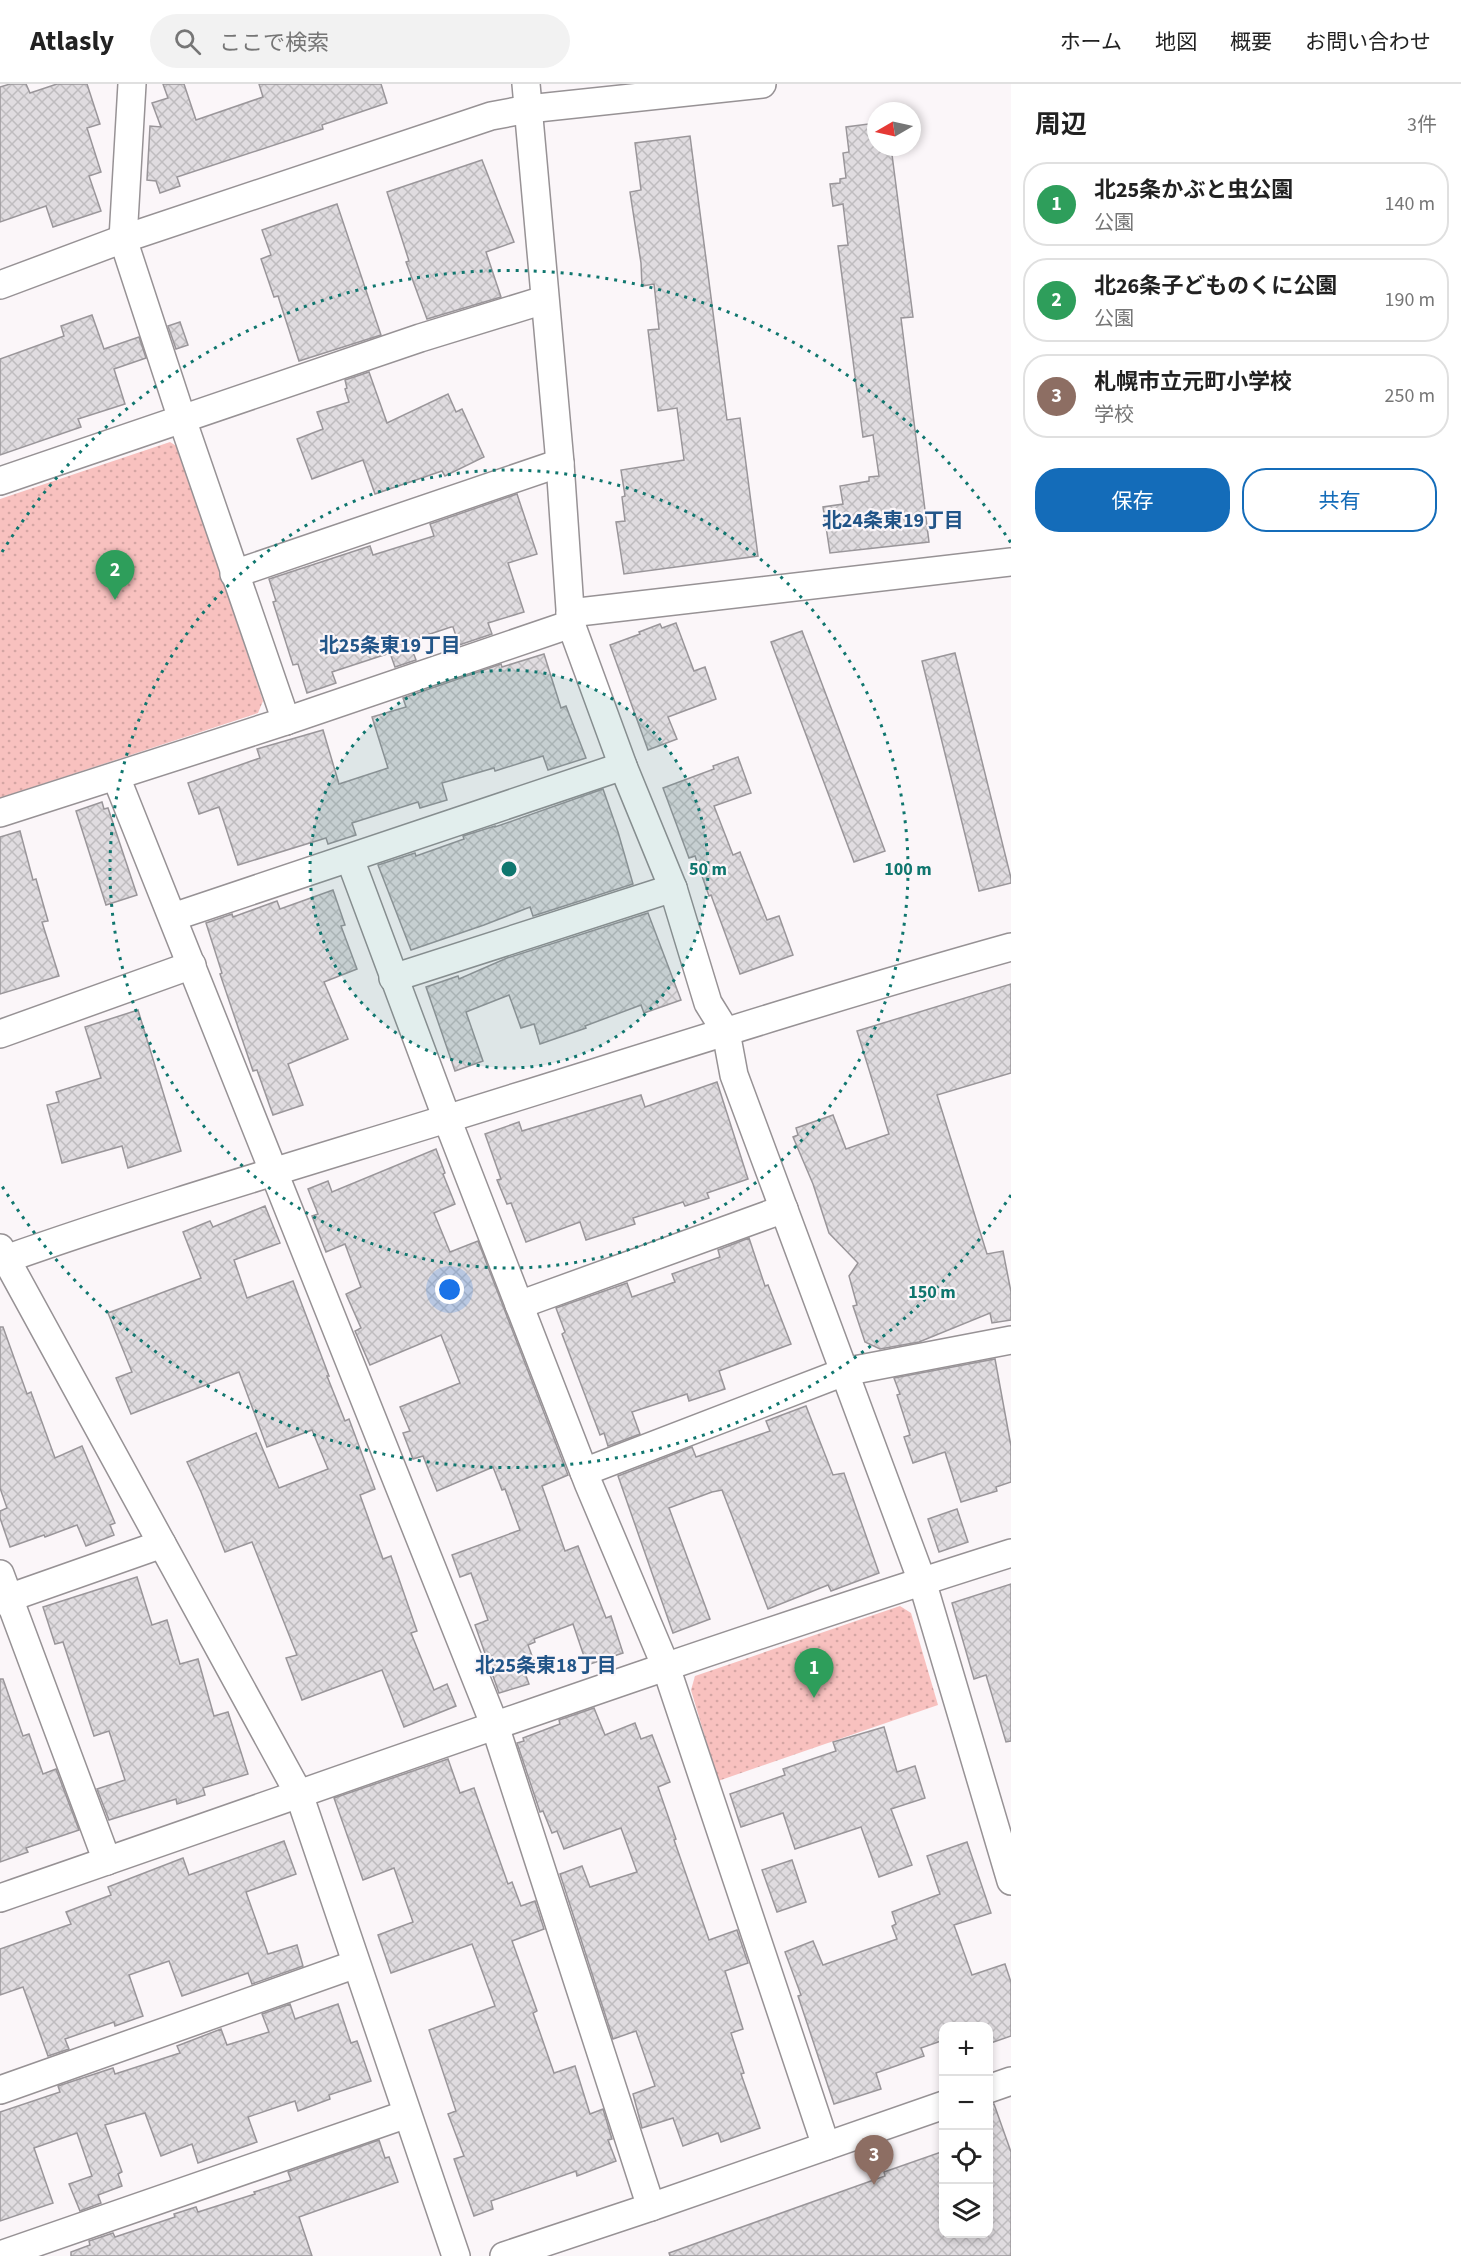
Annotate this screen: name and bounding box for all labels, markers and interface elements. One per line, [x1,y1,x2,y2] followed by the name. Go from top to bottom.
[150,14,570,68] search box
[30,21,114,61] text: Atlasly
[171,25,204,58] icon: search
[219,27,329,59] text: ここで検索
[1060,27,1122,57] text: ホーム
[1155,27,1197,57] text: 地図
[1230,27,1272,57] text: 概要
[1305,27,1431,57] text: お問い合わせ
[867,102,921,156] north arrow
[1035,106,1087,143] text: 周辺
[1407,111,1437,139] text: 3件
[1094,174,1293,206] text: 北25条かぶと虫公園
[1051,190,1062,218] text: 1
[1385,190,1435,218] text: 140 m
[1094,209,1134,237] text: 公園
[1094,270,1337,302] text: 北26条子どものくに公園
[1051,286,1062,314] text: 2
[1385,286,1435,314] text: 190 m
[1094,305,1134,333] text: 公園
[1094,366,1292,398] text: 札幌市立元町小学校
[1051,382,1062,410] text: 3
[1385,382,1435,410] text: 250 m
[1094,401,1134,429] text: 学校
[1035,468,1230,532] button: 保存
[1242,468,1437,532] button: 共有
[822,507,964,535] district label: 北24条東19丁目
[96,550,134,600] pin: 2
[319,632,461,660] district label: 北25条東19丁目
[689,857,727,882] text: 50 m
[884,857,932,882] text: 100 m
[499,859,519,879] centre of rings
[435,1275,464,1304] your location
[908,1280,956,1305] text: 150 m
[794,1648,834,1698] pin: 1
[475,1652,617,1680] district label: 北25条東18丁目
[939,2022,993,2238] map controls
[939,2022,993,2076] button: +
[939,2076,993,2130] button: −
[939,2130,993,2184] button: locate
[854,2136,894,2185] pin: 3
[939,2184,993,2238] button: layers

